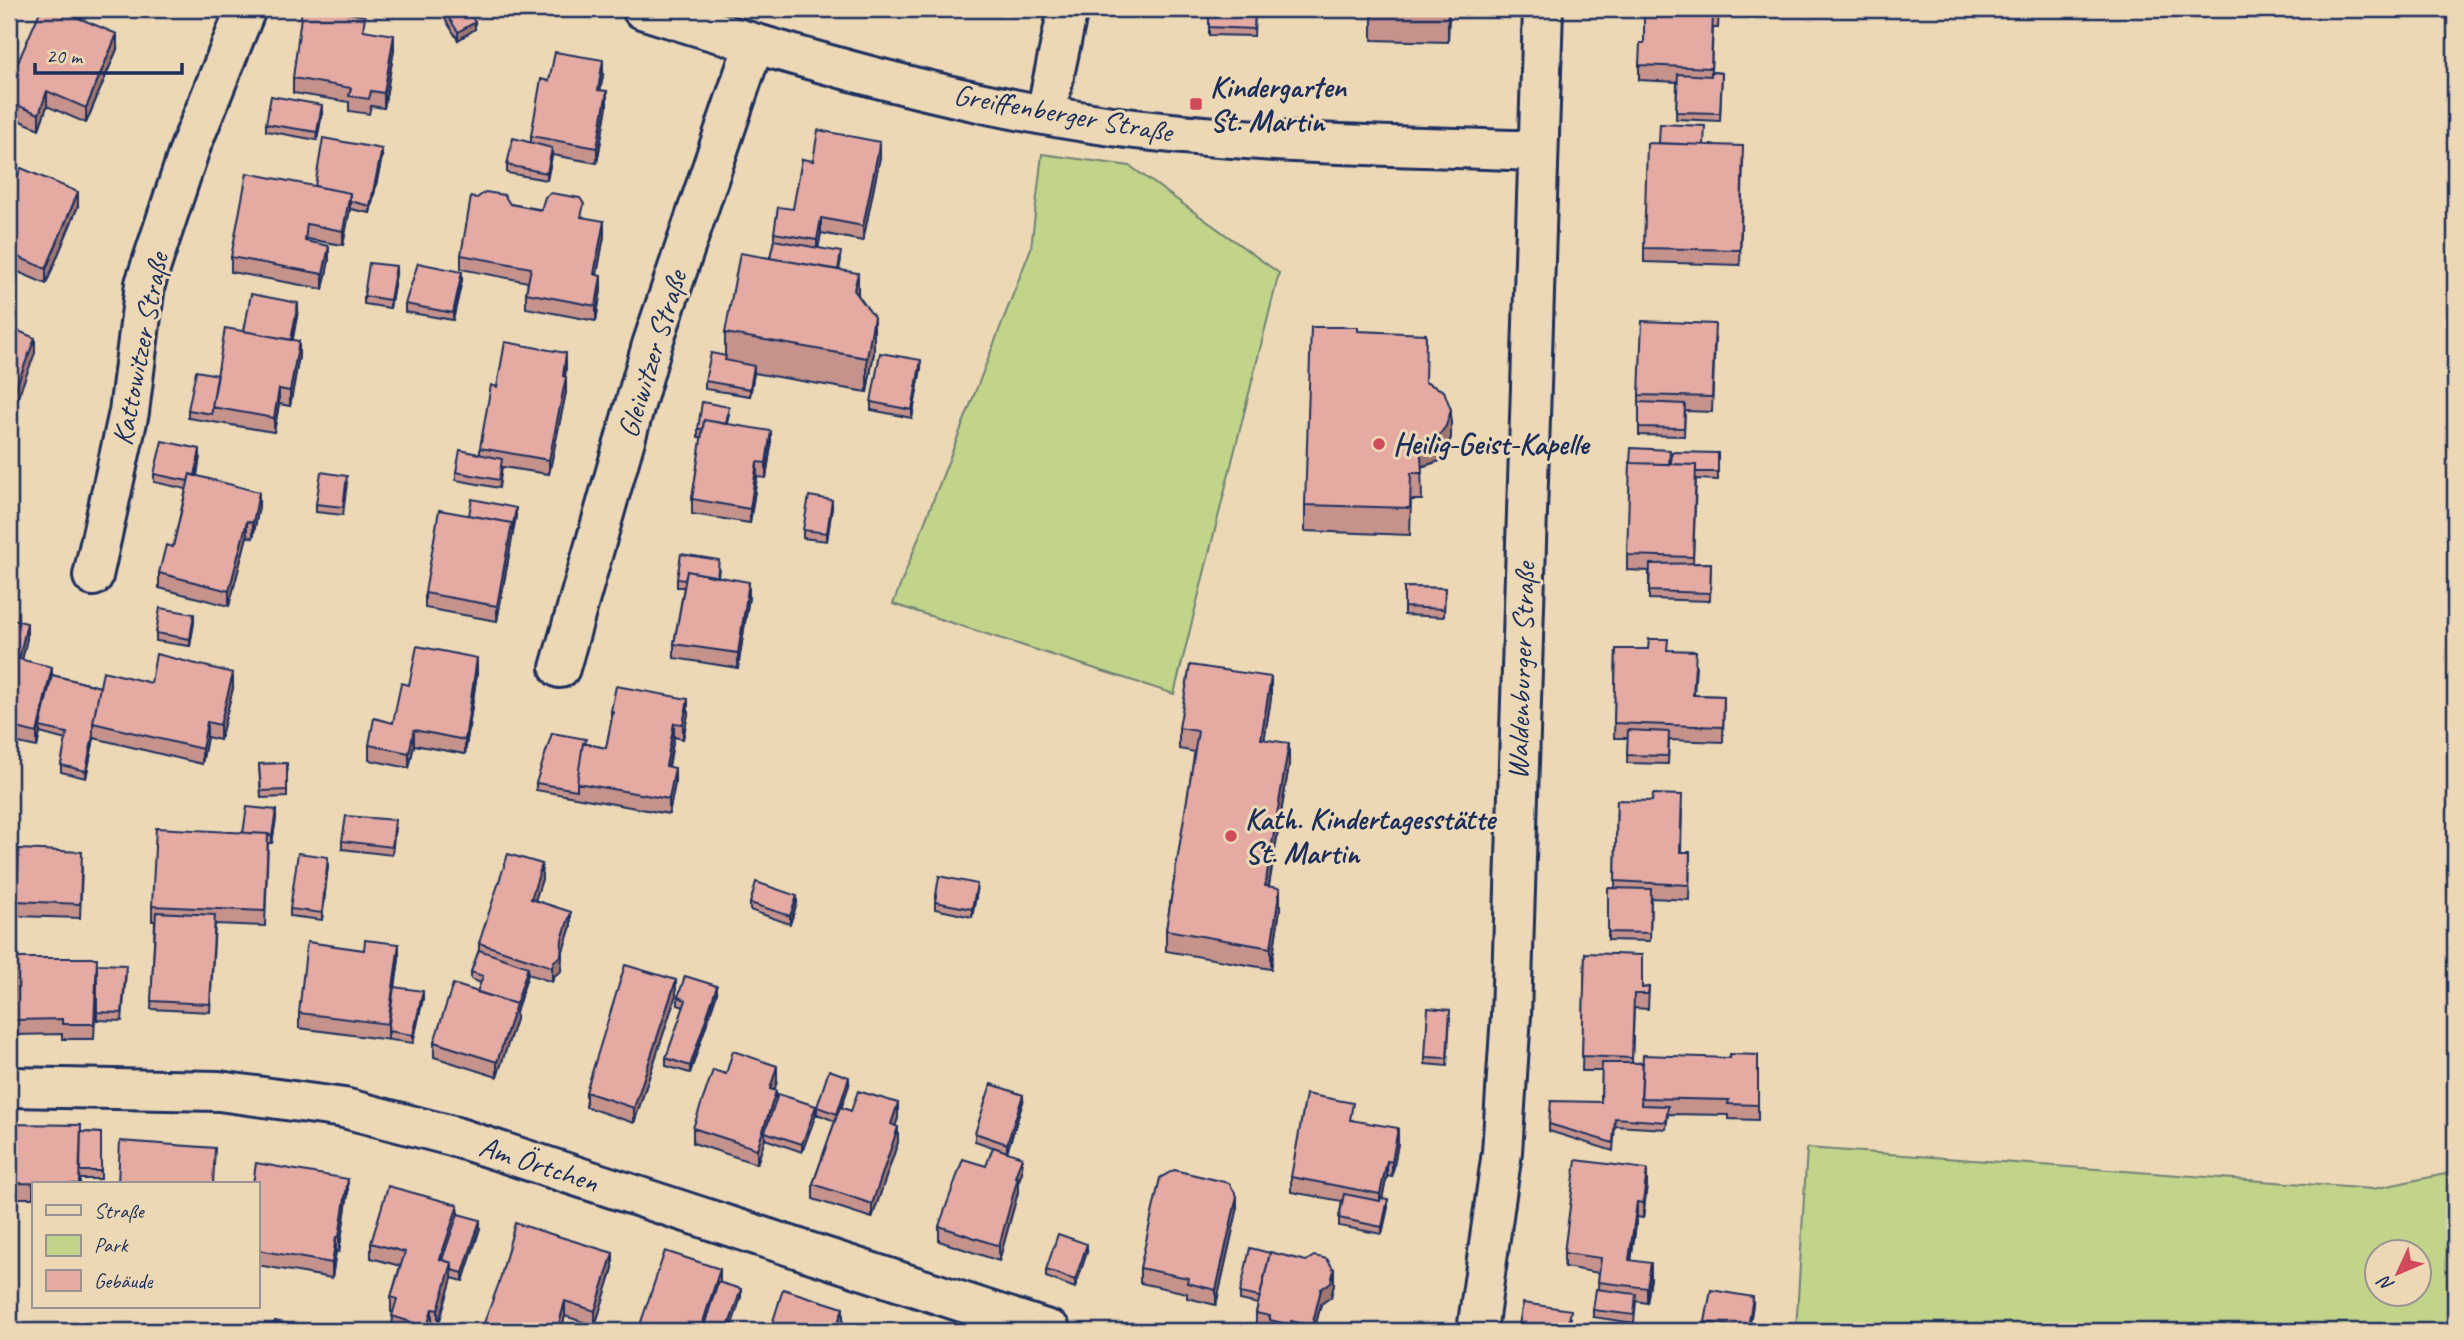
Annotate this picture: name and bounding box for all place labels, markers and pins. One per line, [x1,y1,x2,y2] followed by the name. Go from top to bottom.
[1210,68,1347,140] place label: Kindergarten St. Martin
[1188,96,1204,112] marker: Kindergarten St. Martin
[1393,425,1590,463] place label: Heilig-Geist-Kapelle
[1371,436,1387,452] marker: Heilig-Geist-Kapelle
[1245,800,1498,872] place label: Kath. Kindertagesstätte St. Martin
[1223,828,1239,844] marker: Kath. Kindertagesstätte St. Martin

